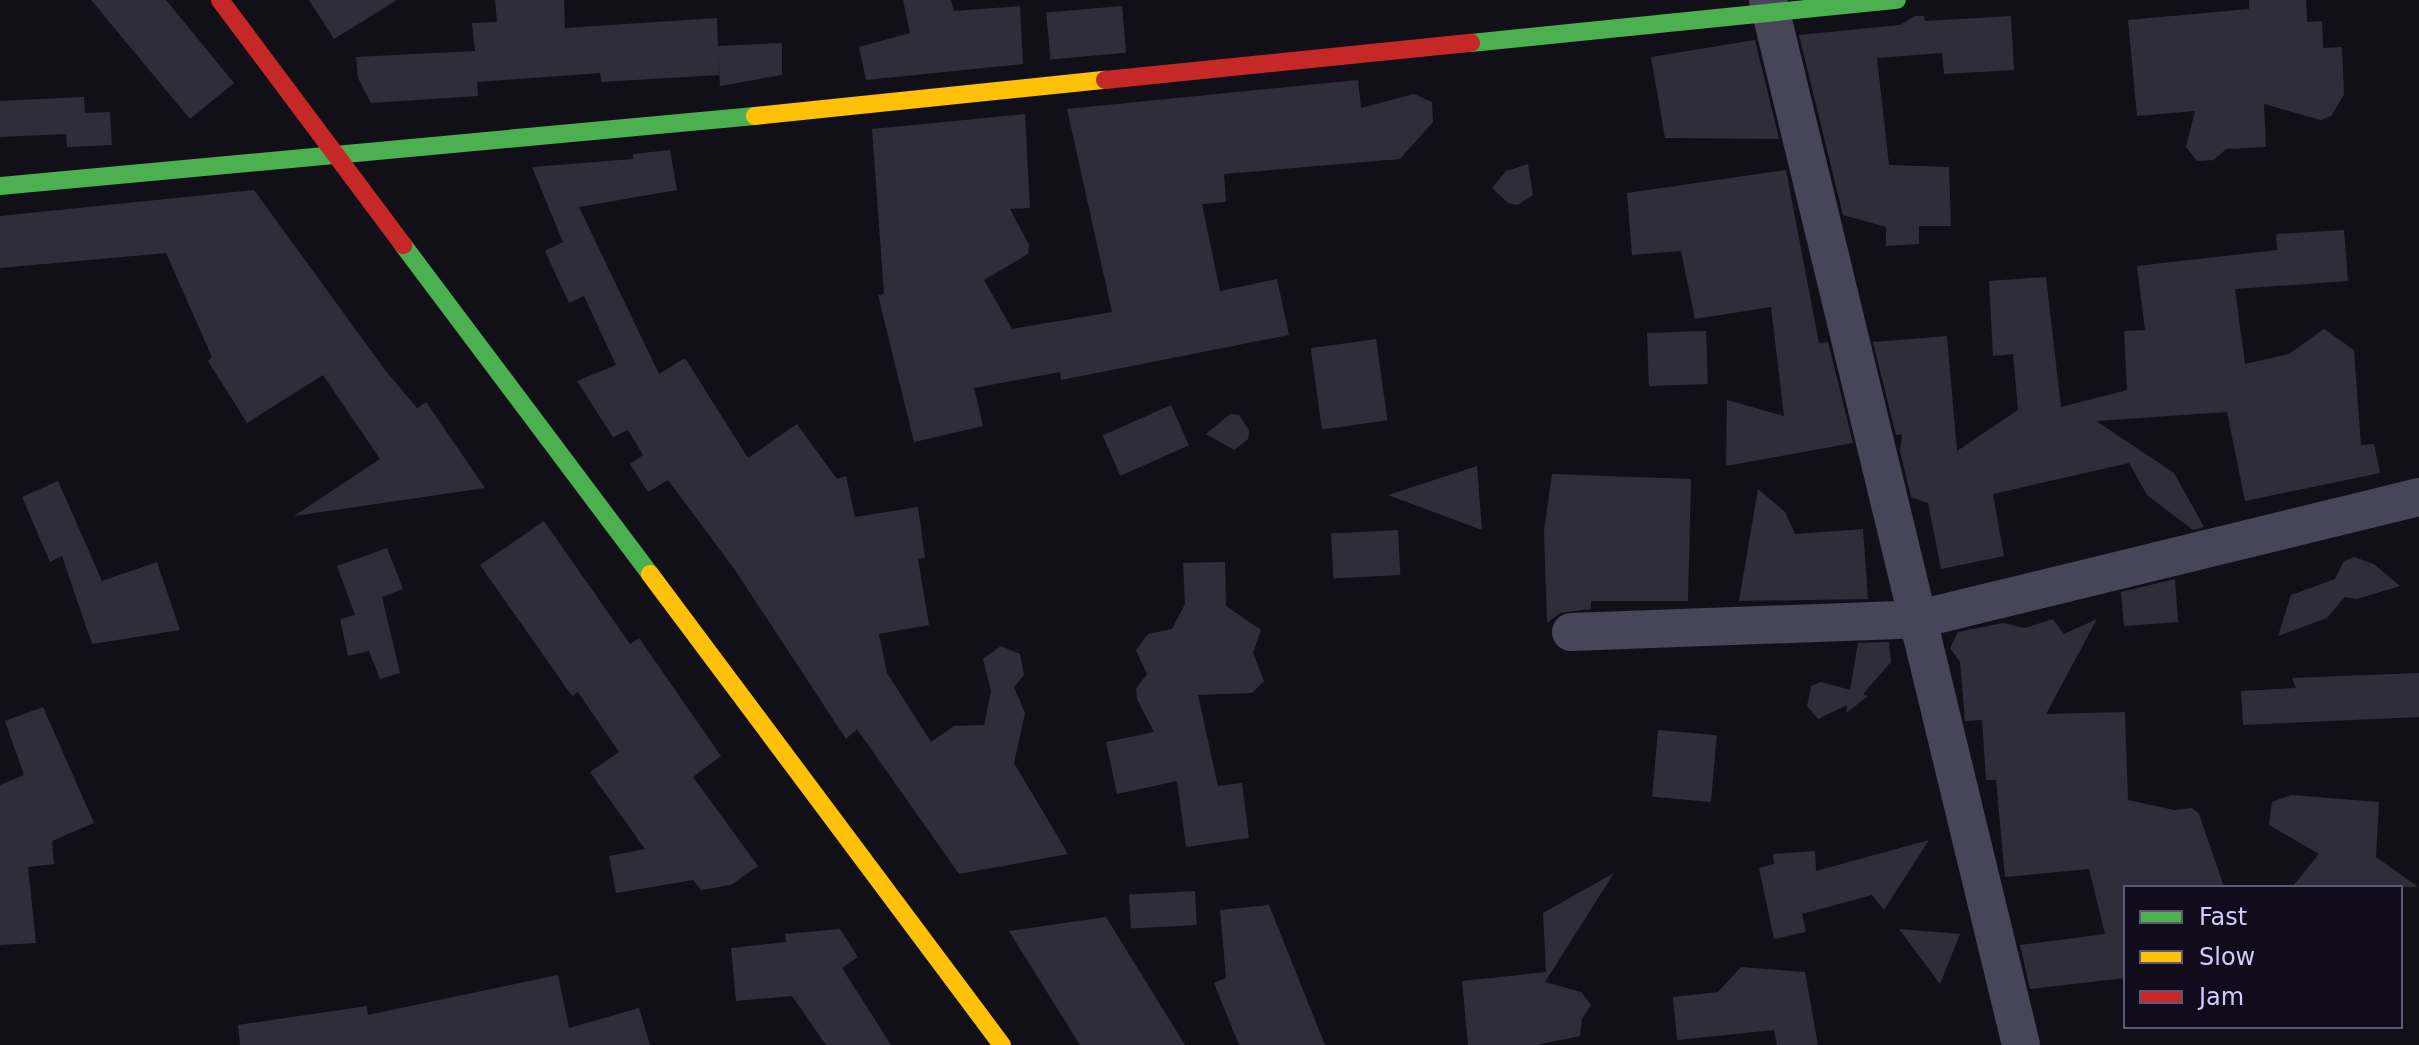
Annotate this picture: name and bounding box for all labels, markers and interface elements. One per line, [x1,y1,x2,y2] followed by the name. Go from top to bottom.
[2123,885,2403,1029] legend
[2199,903,2247,931] text: Fast
[2199,943,2255,971] text: Slow
[2199,983,2244,1011] text: Jam

